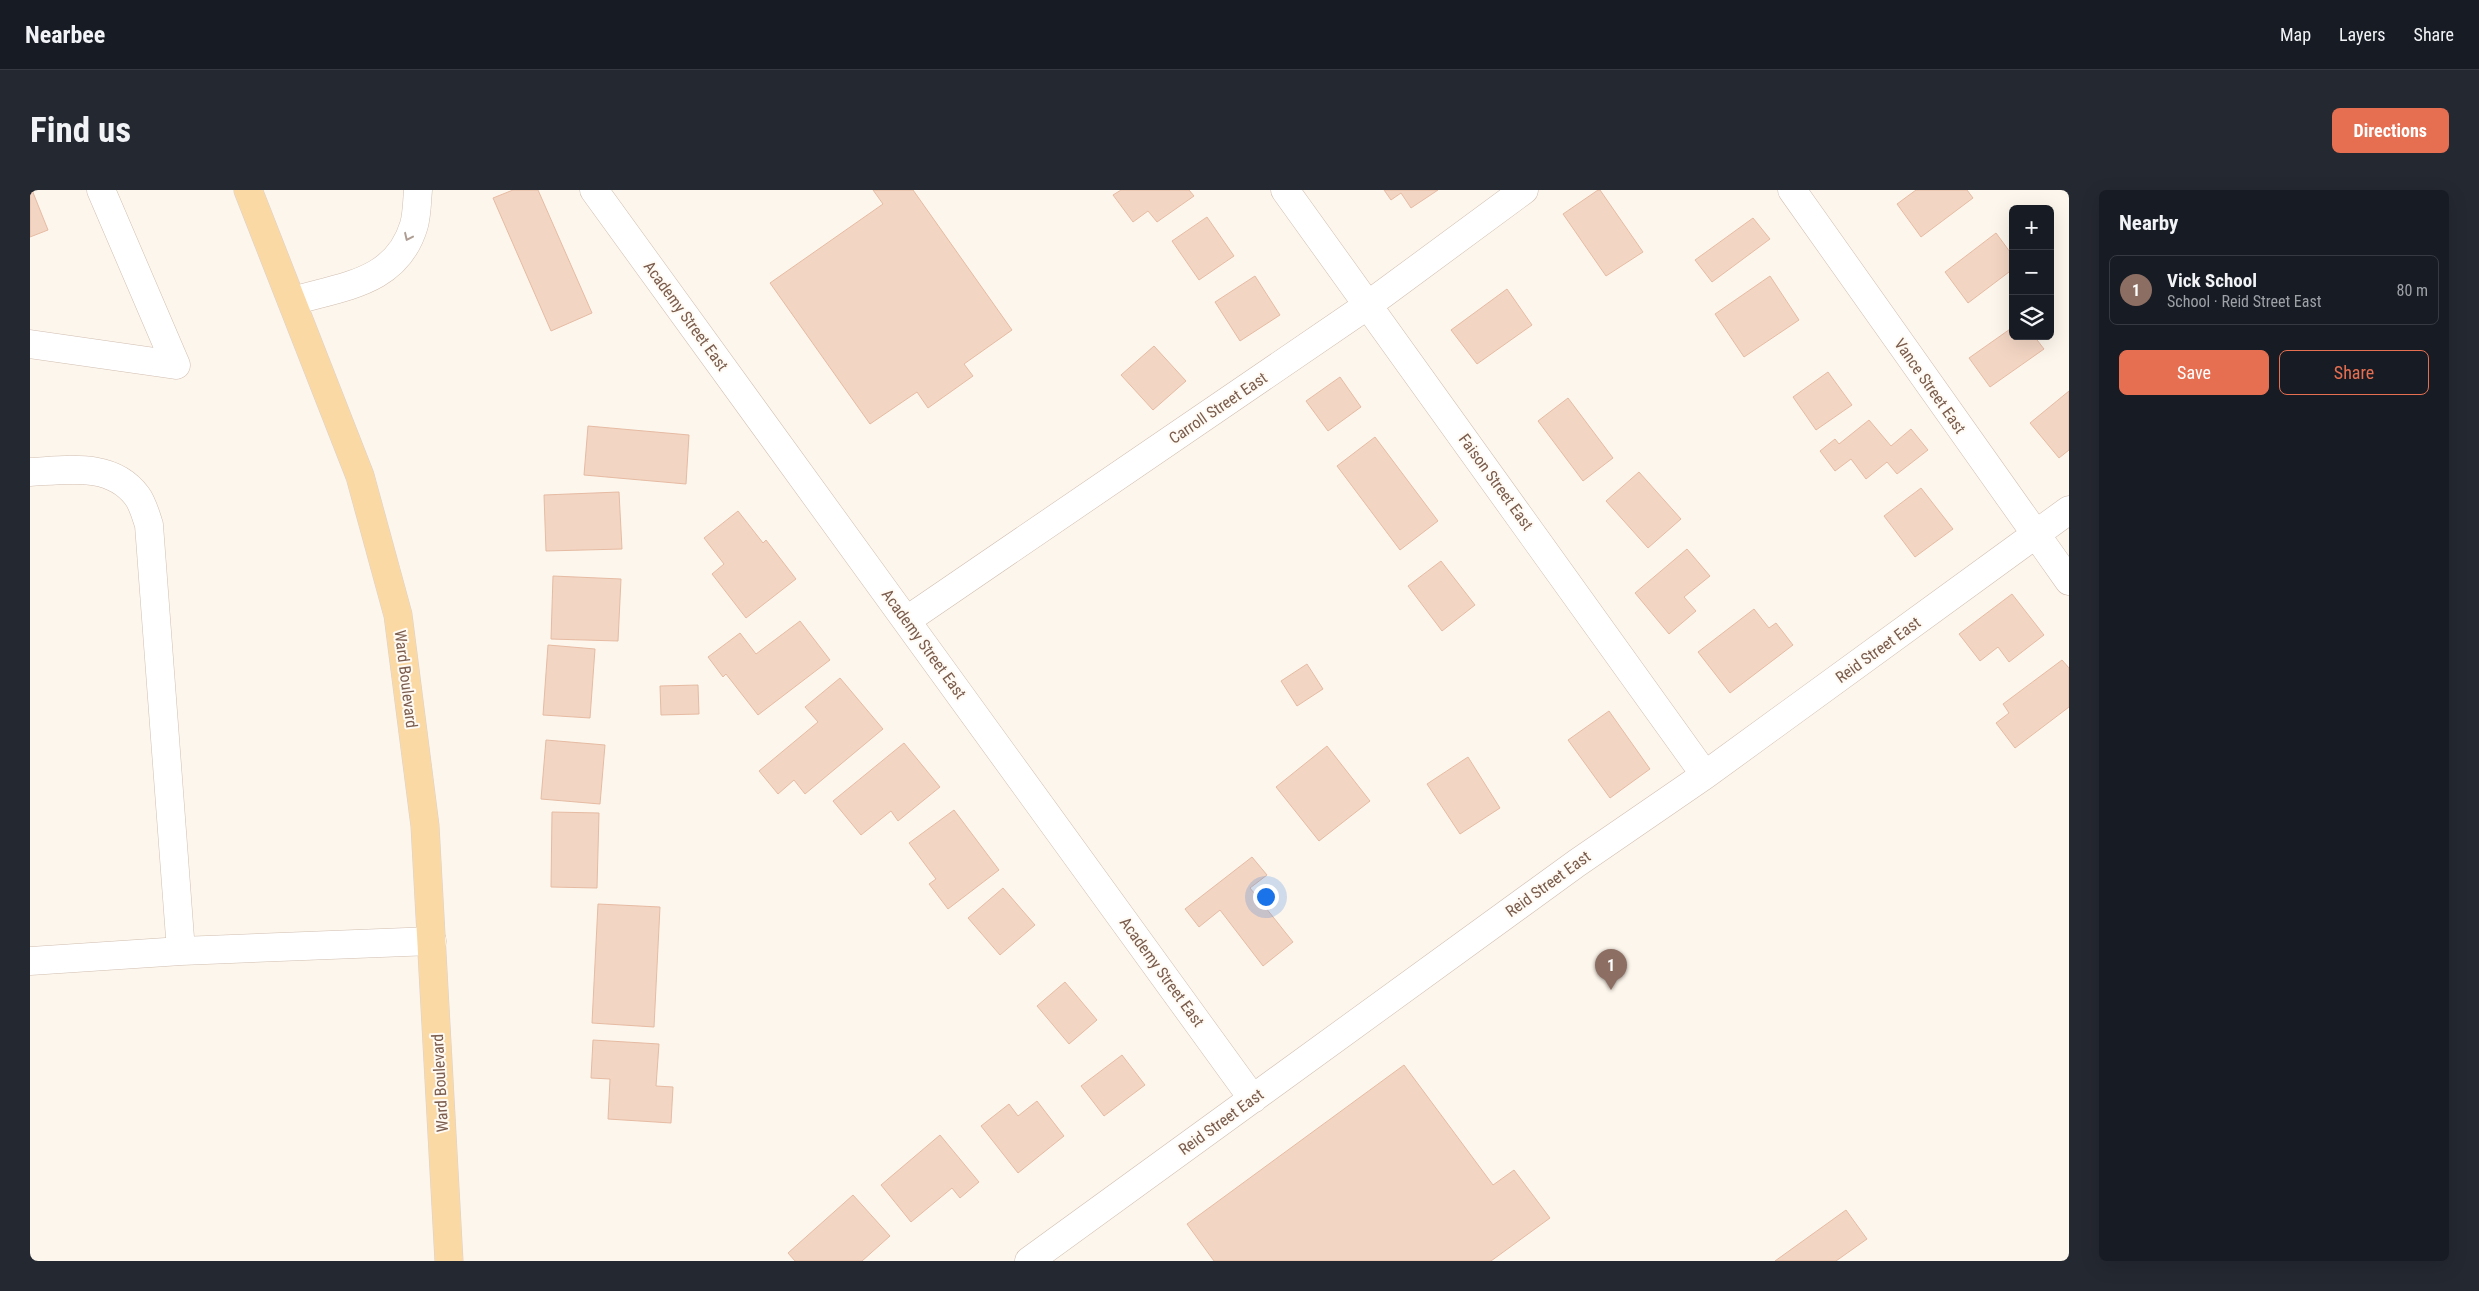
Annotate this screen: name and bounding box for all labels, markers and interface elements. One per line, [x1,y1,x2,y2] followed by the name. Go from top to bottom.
[25,21,105,49] text: Nearbee
[2280,24,2311,45] text: Map
[2339,24,2386,45] text: Layers
[2414,24,2454,45] text: Share
[2332,108,2449,153] button: Directions
[30,110,131,151] text: Find us
[2009,205,2054,340] map controls
[2009,205,2054,250] button: +
[2119,211,2178,235] text: Nearby
[404,232,415,241] one-way arrow
[2009,250,2054,295] button: −
[640,257,732,375] street label: Academy Street East
[2167,269,2257,292] text: Vick School
[2132,281,2140,300] text: 1
[2396,281,2428,300] text: 80 m
[2167,292,2321,311] text: School · Reid Street East
[2009,295,2054,340] button: layers
[1890,335,1970,437] street label: Vance Street East
[2119,350,2269,395] button: Save
[2279,350,2429,395] button: Share
[1165,368,1271,448] street label: Carroll Street East
[1455,430,1537,534] street label: Faison Street East
[878,585,970,703] street label: Academy Street East
[1832,613,1924,687] street label: Reid Street East
[391,629,421,729] street label: Ward Boulevard
[1502,847,1594,921] street label: Reid Street East
[1253,884,1279,910] your location
[1116,913,1208,1031] street label: Academy Street East
[1595,949,1627,990] pin: 1
[428,1033,452,1133] street label: Ward Boulevard
[1175,1085,1267,1159] street label: Reid Street East

